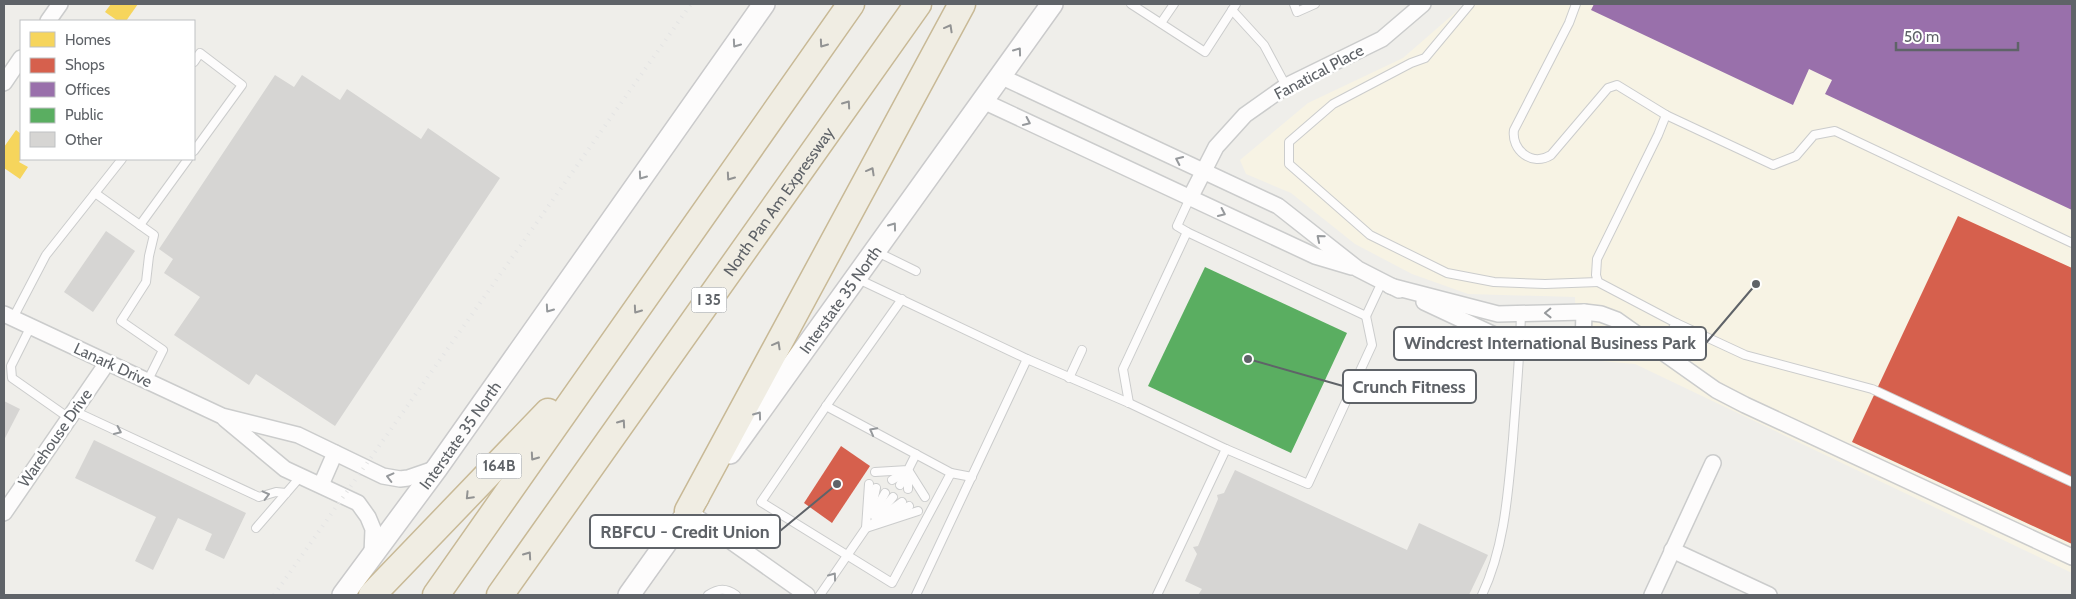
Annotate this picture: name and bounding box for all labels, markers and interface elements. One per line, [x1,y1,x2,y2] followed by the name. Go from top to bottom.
[20,20,195,160] legend
[1896,20,2018,52] scale bar
[943,25,953,34] one-way arrow
[1904,28,1939,46] text: 50 m
[65,31,111,49] text: Homes
[733,38,742,47] one-way arrow
[820,38,829,47] one-way arrow
[1271,40,1367,104] street label: Fanatical Place
[1012,47,1021,57] one-way arrow
[65,56,105,74] text: Shops
[65,81,110,99] text: Offices
[841,101,851,110] one-way arrow
[65,106,103,124] text: Public
[1022,116,1031,126] one-way arrow
[719,123,837,280] street label: North Pan Am Expressway
[65,131,102,149] text: Other
[1175,155,1184,166] one-way arrow
[865,168,875,177] one-way arrow
[639,171,648,180] one-way arrow
[727,171,736,181] one-way arrow
[1217,207,1226,217] one-way arrow
[887,222,896,232] one-way arrow
[1317,236,1326,244] one-way arrow
[795,242,885,357] street label: Interstate 35 North
[692,288,726,312] road number: I 35
[546,303,555,313] one-way arrow
[634,304,643,314] one-way arrow
[1543,307,1551,318] one-way arrow
[1394,327,1706,360] callout: Windcrest International Business Park
[1404,332,1696,354] text: Windcrest International Business Park
[71,339,155,391] street label: Lanark Drive
[771,341,781,350] one-way arrow
[1343,370,1476,403] callout: Crunch Fitness
[1352,376,1466,398] text: Crunch Fitness
[415,378,505,493] street label: Interstate 35 North
[14,385,96,491] street label: Warehouse Drive
[752,412,760,421] one-way arrow
[616,419,625,429] one-way arrow
[113,425,122,435] one-way arrow
[870,427,879,437] one-way arrow
[531,452,540,461] one-way arrow
[476,454,522,478] road number: 164B
[385,472,394,483] one-way arrow
[262,490,270,501] one-way arrow
[466,490,475,499] one-way arrow
[590,515,780,548] callout: RBFCU - Credit Union
[600,521,770,543] text: RBFCU - Credit Union
[522,552,531,561] one-way arrow
[827,572,836,582] one-way arrow

